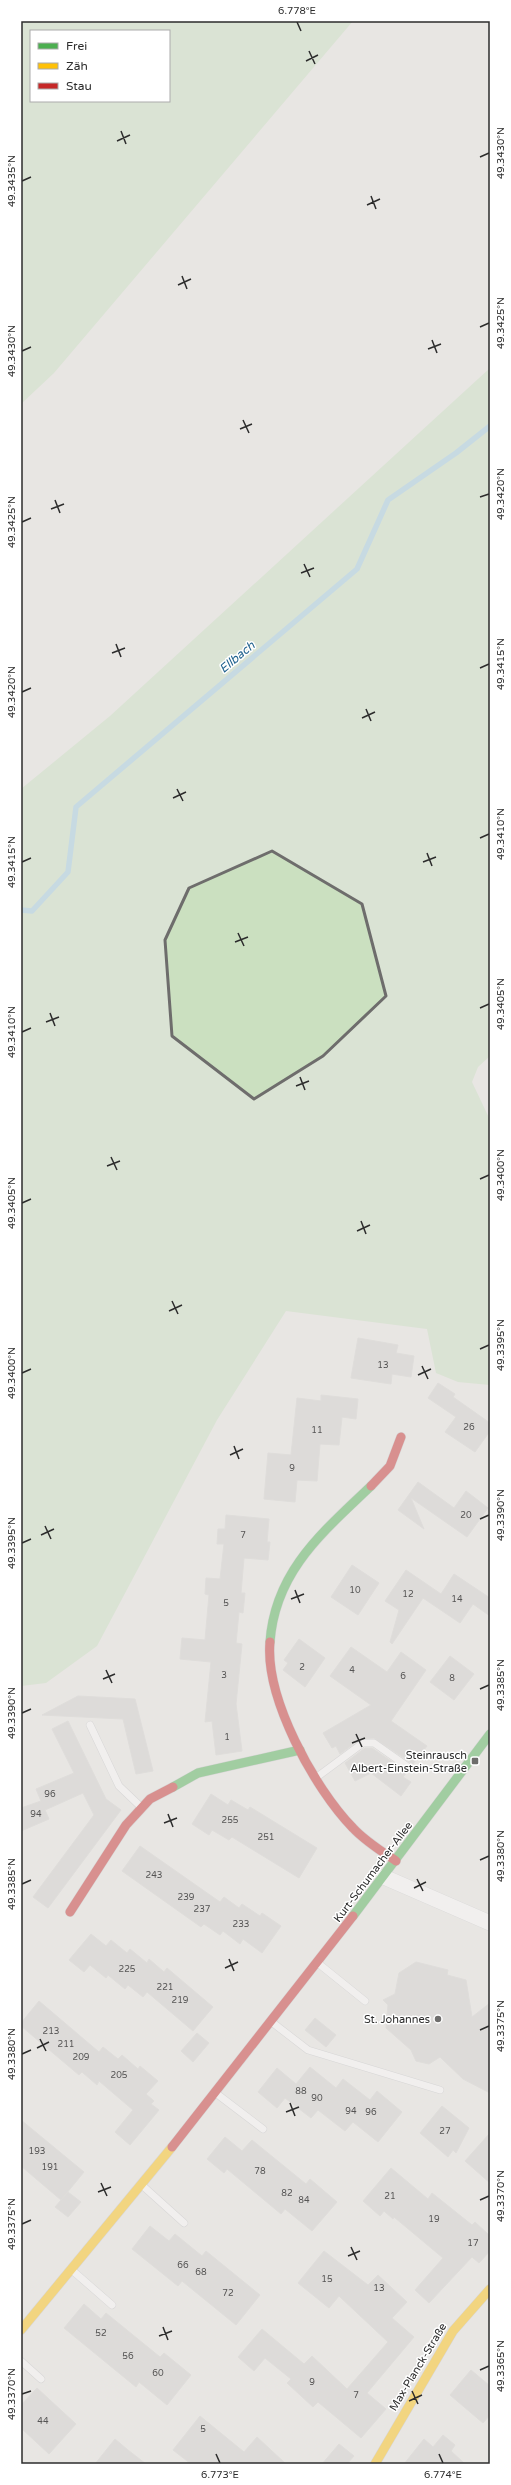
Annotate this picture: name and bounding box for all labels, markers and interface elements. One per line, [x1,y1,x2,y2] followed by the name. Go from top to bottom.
[278,5,316,17] text: 6.778°E
[30,30,170,102] legend
[66,39,87,53] text: Frei
[66,59,88,73] text: Zäh
[66,79,92,93] text: Stau
[495,127,507,179] text: 49.3430°N
[6,155,18,207] text: 49.3435°N
[495,297,507,349] text: 49.3425°N
[6,325,18,377] text: 49.3430°N
[495,468,507,520] text: 49.3420°N
[6,496,18,548] text: 49.3425°N
[217,638,258,676] water label: Ellbach
[495,638,507,690] text: 49.3415°N
[6,666,18,718] text: 49.3420°N
[495,808,507,860] text: 49.3410°N
[6,836,18,888] text: 49.3415°N
[495,978,507,1030] text: 49.3405°N
[6,1006,18,1058] text: 49.3410°N
[495,1149,507,1201] text: 49.3400°N
[6,1177,18,1229] text: 49.3405°N
[495,1319,507,1371] text: 49.3395°N
[6,1347,18,1399] text: 49.3400°N
[377,1360,389,1371] house number: 13
[463,1422,475,1433] house number: 26
[311,1425,323,1436] house number: 11
[289,1463,295,1474] house number: 9
[495,1489,507,1541] text: 49.3390°N
[460,1510,472,1521] house number: 20
[6,1517,18,1569] text: 49.3395°N
[240,1530,246,1541] house number: 7
[349,1585,361,1596] house number: 10
[402,1589,414,1600] house number: 12
[451,1594,463,1605] house number: 14
[223,1598,229,1609] house number: 5
[495,1659,507,1711] text: 49.3385°N
[299,1662,305,1673] house number: 2
[349,1665,355,1676] house number: 4
[221,1670,227,1681] house number: 3
[400,1671,406,1682] house number: 6
[449,1673,455,1684] house number: 8
[6,1687,18,1739] text: 49.3390°N
[224,1732,230,1743] house number: 1
[350,1749,467,1775] place label: Steinrausch Albert-Einstein-Straße
[470,1756,480,1766] marker: Steinrausch Albert-Einstein-Straße
[44,1789,56,1800] house number: 96
[30,1809,42,1820] house number: 94
[222,1815,239,1826] house number: 255
[331,1819,415,1925] street label: Kurt-Schumacher-Allee
[495,1830,507,1882] text: 49.3380°N
[258,1832,274,1843] house number: 251
[6,1858,18,1910] text: 49.3385°N
[146,1870,162,1881] house number: 243
[178,1892,195,1903] house number: 239
[194,1904,211,1915] house number: 237
[233,1919,249,1930] house number: 233
[119,1964,136,1975] house number: 225
[157,1982,173,1993] house number: 221
[172,1995,189,2006] house number: 219
[495,2000,507,2052] text: 49.3375°N
[364,2013,430,2026] place label: St. Johannes
[433,2014,443,2024] marker: St. Johannes
[43,2026,59,2037] house number: 213
[6,2028,18,2080] text: 49.3380°N
[58,2039,74,2050] house number: 211
[73,2052,90,2063] house number: 209
[111,2070,128,2081] house number: 205
[295,2086,307,2097] house number: 88
[311,2093,323,2104] house number: 90
[345,2106,357,2117] house number: 94
[365,2107,377,2118] house number: 96
[439,2126,451,2137] house number: 27
[29,2146,45,2157] house number: 193
[42,2162,58,2173] house number: 191
[254,2166,266,2177] house number: 78
[495,2170,507,2222] text: 49.3370°N
[281,2188,293,2199] house number: 82
[384,2191,396,2202] house number: 21
[298,2195,310,2206] house number: 84
[6,2198,18,2250] text: 49.3375°N
[428,2214,440,2225] house number: 19
[467,2238,479,2249] house number: 17
[177,2260,189,2271] house number: 66
[195,2267,207,2278] house number: 68
[321,2274,333,2285] house number: 15
[373,2283,385,2294] house number: 13
[222,2288,234,2299] house number: 72
[387,2321,449,2413] street label: Max-Planck-Straße
[95,2328,107,2339] house number: 52
[495,2340,507,2392] text: 49.3365°N
[122,2351,134,2362] house number: 56
[6,2368,18,2420] text: 49.3370°N
[152,2368,164,2379] house number: 60
[309,2377,315,2388] house number: 9
[353,2390,359,2401] house number: 7
[37,2416,49,2427] house number: 44
[200,2424,206,2435] house number: 5
[201,2469,239,2481] text: 6.773°E
[424,2469,462,2481] text: 6.774°E

